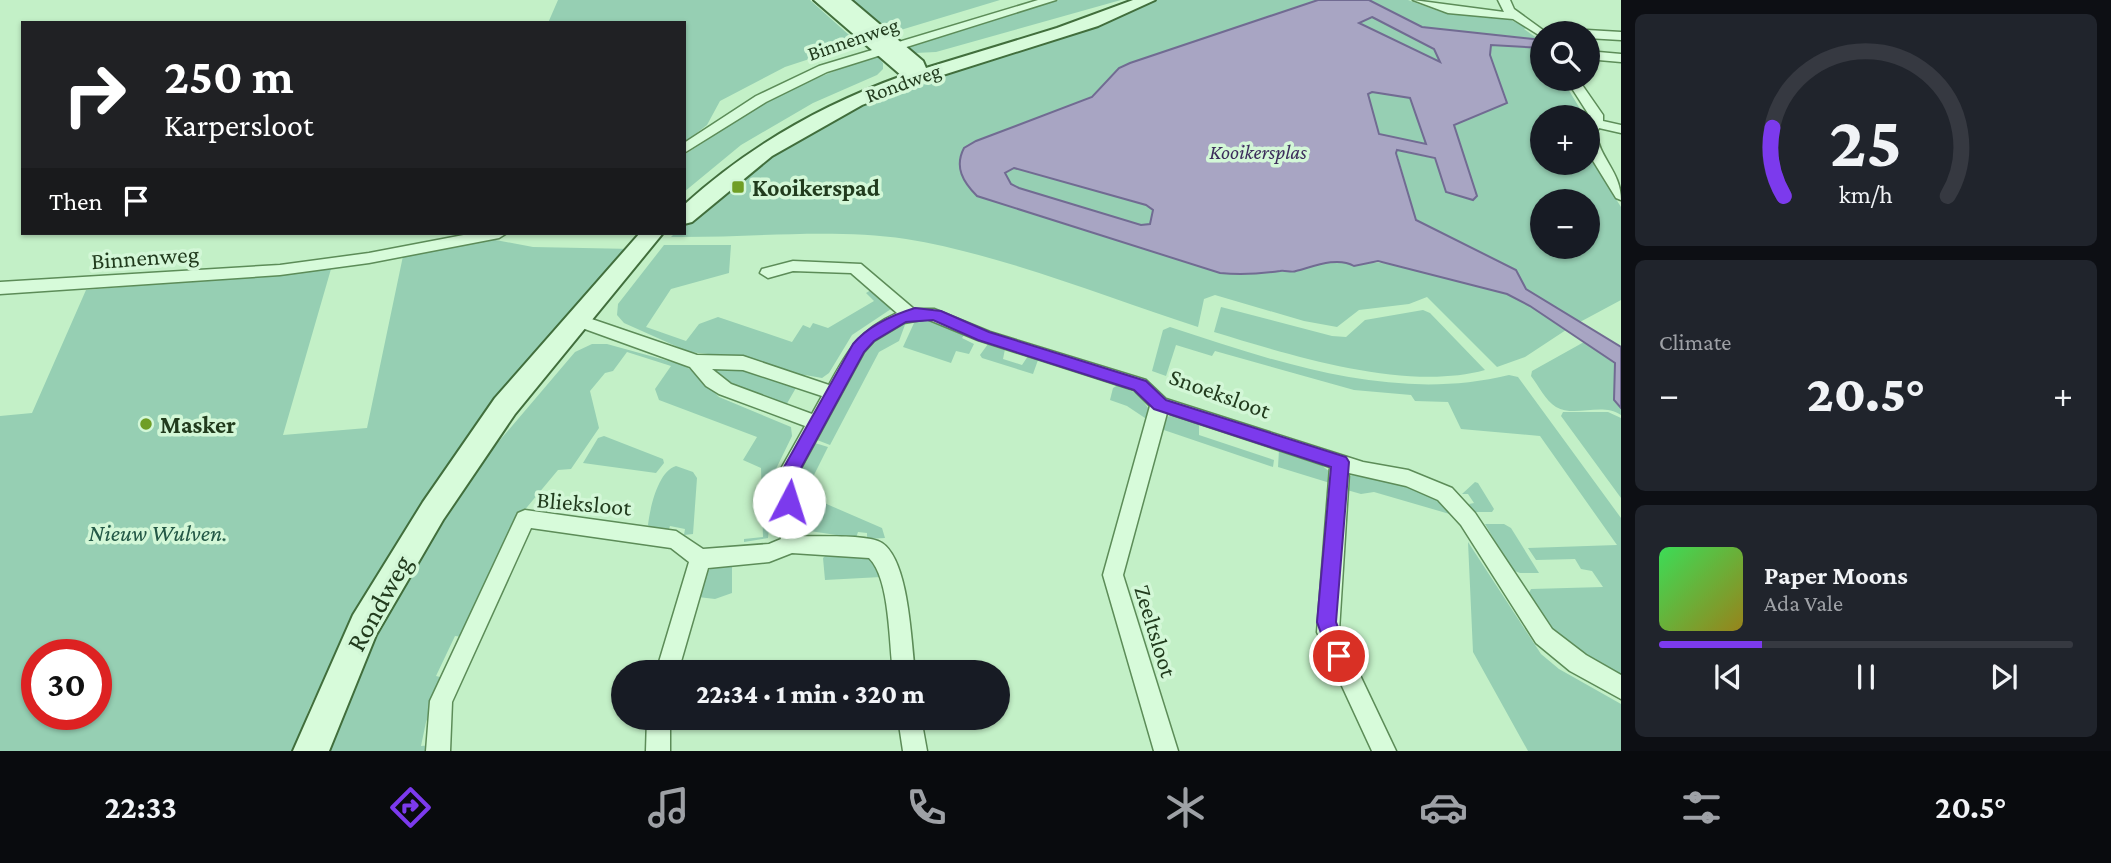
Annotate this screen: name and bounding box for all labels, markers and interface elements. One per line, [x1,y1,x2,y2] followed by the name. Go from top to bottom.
[804,12,902,66] street label: Binnenweg
[1530,21,1600,259] map controls
[1530,21,1600,91] button: search
[49,49,140,140] icon: right
[164,49,294,104] text: 250 m
[862,58,944,108] street label: Rondweg
[1830,101,1902,182] text: 25
[1530,105,1600,175] button: +
[164,107,314,143] text: Karpersloot
[1209,140,1307,164] water label: Kooikersplas
[752,174,880,201] place label: Kooikerspad
[730,179,746,195] marker: Kooikerspad
[1839,181,1893,208] text: km/h
[117,182,155,220] icon: arrive
[49,187,103,216] text: Then
[1530,189,1600,259] button: −
[90,240,200,274] street label: Binnenweg
[1659,329,1731,355] text: Climate
[1166,362,1275,424] street label: Snoeksloot
[1806,364,1926,422] text: 20.5°
[1659,373,1679,415] text: −
[2053,373,2073,415] text: +
[160,411,236,438] place label: Masker
[138,416,154,432] marker: Masker
[752,465,826,539] position arrow
[535,485,634,521] street label: Blieksloot
[88,519,228,546] park label: Nieuw Wulven.
[340,549,418,656] street label: Rondweg
[1764,561,1908,590] text: Paper Moons
[1129,582,1183,681] street label: Zeeltsloot
[1764,590,1843,616] text: Ada Vale
[1309,626,1369,686] pin
[1320,637,1358,675] icon: arrive
[21,639,112,730] speed limit sign: 30
[1709,658,1747,696] icon: previous
[1847,658,1885,696] icon: pause
[1985,658,2023,696] icon: next
[696,680,925,709] text: 22:34 · 1 min · 320 m
[386,783,435,832] icon: directions
[644,783,693,832] icon: music
[902,783,951,832] icon: phone
[1161,783,1210,832] icon: climate
[1419,783,1468,832] icon: car
[1677,783,1726,832] icon: filters
[105,789,177,825] text: 22:33
[1935,789,2006,825] text: 20.5°

